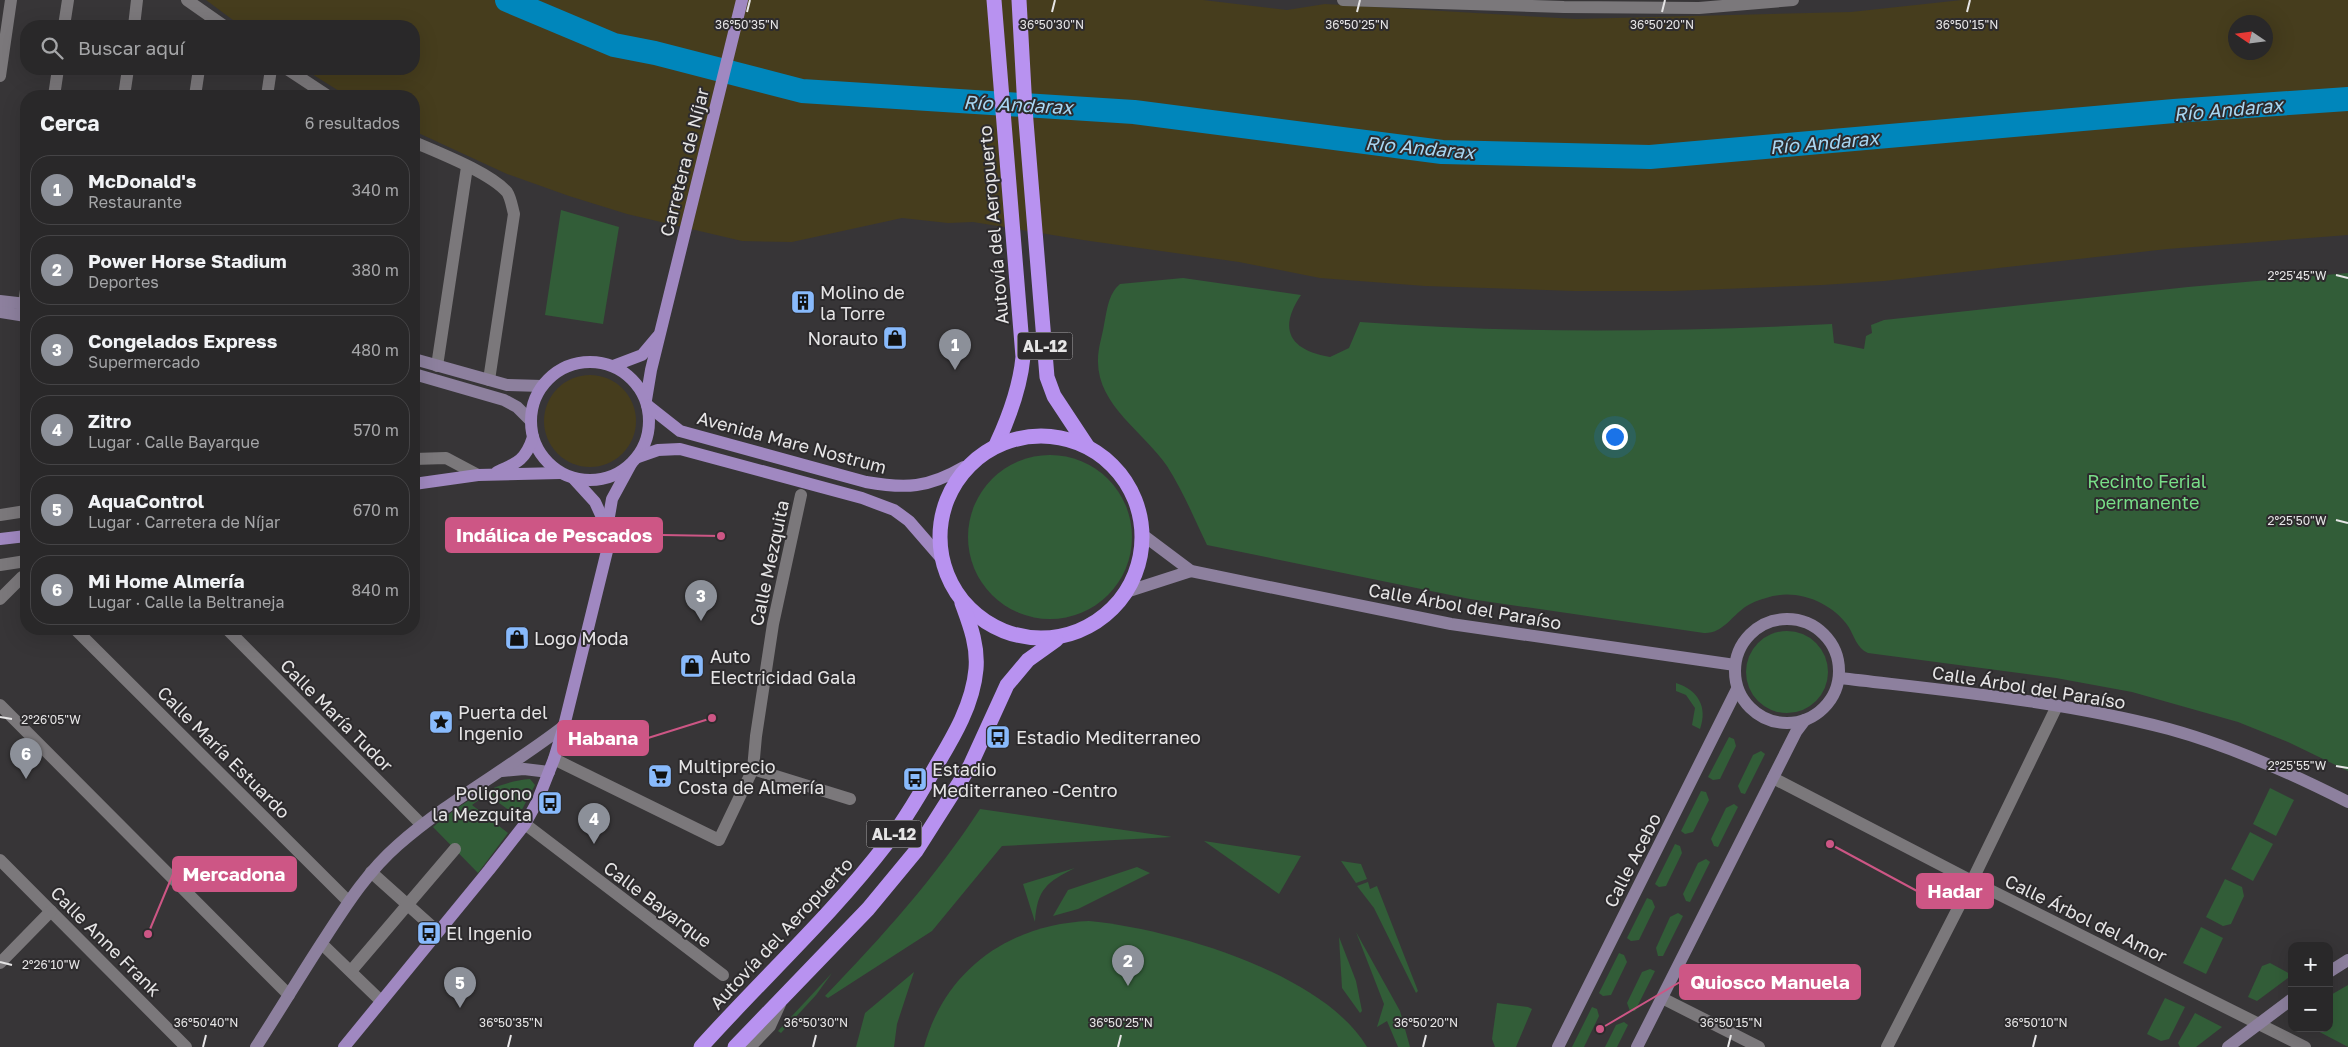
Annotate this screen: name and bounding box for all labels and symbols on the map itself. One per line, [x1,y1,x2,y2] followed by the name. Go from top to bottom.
[2228,15,2273,60] north arrow
[715,17,779,32] text: 36°50'35"N
[1020,17,1084,32] text: 36°50'30"N
[1325,17,1389,32] text: 36°50'25"N
[1630,17,1694,32] text: 36°50'20"N
[1936,17,1998,32] text: 36°50'15"N
[655,85,713,239] street label: Carretera de Níjar
[963,90,1076,118] water label: Río Andarax
[2173,93,2286,125] water label: Río Andarax
[973,125,1013,325] street label: Autovía del Aeropuerto
[1769,126,1882,158] water label: Río Andarax
[1365,131,1478,163] water label: Río Andarax
[2268,268,2327,283] text: 2°25'45"W
[820,281,905,324] place label: Molino de la Torre
[790,289,816,315] building icon: Molino de la Torre
[882,325,908,351] shop icon: Norauto
[808,327,878,349] place label: Norauto
[939,329,971,370] pin: 1
[1018,332,1072,360] road number: AL-12
[695,406,889,478] street label: Avenida Mare Nostrum
[1602,424,1628,450] your location
[2087,470,2207,513] park label: Recinto Ferial permanente
[745,498,793,628] street label: Calle Mezquita
[2267,513,2327,528] text: 2°25'50"W
[446,518,662,552] callout: Indálica de Pescados
[456,523,653,546] text: Indálica de Pescados
[1367,578,1563,634] street label: Calle Árbol del Paraíso
[685,580,717,621] pin: 3
[504,625,530,651] shop icon: Logo Moda
[534,627,629,649] place label: Logo Moda
[710,645,856,688] place label: Auto Electricidad Gala
[679,653,705,679] shop icon: Auto Electricidad Gala
[276,654,398,776] street label: Calle María Tudor
[1931,661,2127,713] street label: Calle Árbol del Paraíso
[153,681,295,823] street label: Calle María Estuardo
[458,701,548,744] place label: Puerta del Ingenio
[428,709,454,735] place icon: Puerta del Ingenio
[21,712,81,727] text: 2°26'05"W
[558,721,648,755] callout: Habana
[985,724,1011,750] bus stop icon: Estadio Mediterraneo
[568,726,638,749] text: Habana
[1016,726,1201,748] place label: Estadio Mediterraneo
[10,738,42,779] pin: 6
[678,755,824,798] place label: Multiprecio Costa de Almería
[932,758,1118,801] place label: Estadio Mediterraneo -Centro
[2268,758,2327,773] text: 2°25'55"W
[647,763,673,789] supermarket icon: Multiprecio Costa de Almería
[902,766,928,792] bus stop icon: Estadio Mediterraneo -Centro
[432,782,532,825] place label: Poligono la Mezquita
[537,790,563,816] bus stop icon: Poligono la Mezquita
[578,803,610,844] pin: 4
[1599,809,1665,911] street label: Calle Acebo
[866,821,922,848] road number: AL-12
[705,853,857,1013] street label: Autovía del Aeropuerto
[600,856,716,952] street label: Calle Bayarque
[173,857,296,891] callout: Mercadona
[183,862,285,885] text: Mercadona
[2001,869,2171,967] street label: Calle Árbol del Amor
[1917,874,1993,908] callout: Hadar
[1927,879,1983,902] text: Hadar
[46,881,166,1001] street label: Calle Anne Frank
[416,920,442,946] bus stop icon: El Ingenio
[446,922,532,944] place label: El Ingenio
[1112,945,1144,986] pin: 2
[22,957,81,972] text: 2°26'10"W
[1680,965,1860,999] callout: Quiosco Manuela
[444,967,476,1008] pin: 5
[1690,970,1850,993] text: Quiosco Manuela
[174,1015,238,1030] text: 36°50'40"N
[479,1015,543,1030] text: 36°50'35"N
[784,1015,848,1030] text: 36°50'30"N
[1089,1015,1153,1030] text: 36°50'25"N
[1394,1015,1458,1030] text: 36°50'20"N
[1700,1015,1762,1030] text: 36°50'15"N
[2004,1015,2068,1030] text: 36°50'10"N

